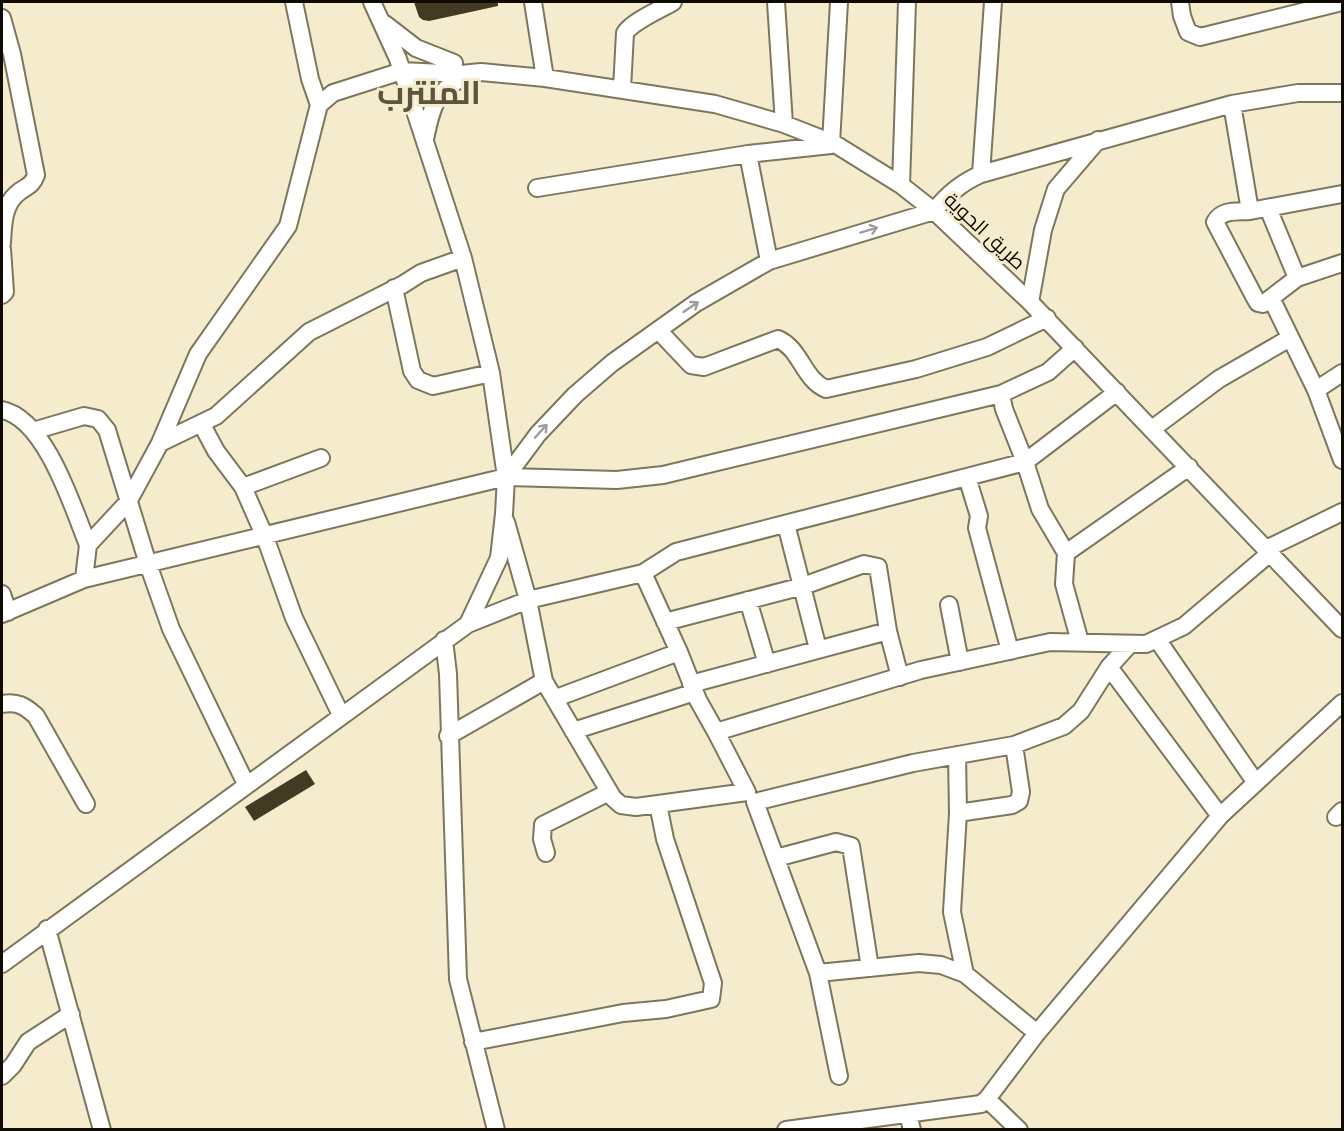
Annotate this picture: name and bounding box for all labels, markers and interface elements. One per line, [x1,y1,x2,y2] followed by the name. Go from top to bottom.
[377,72,481,115] district label: المنترب
[938,187,1031,276] street label: طريق الحوية
[859,224,878,235] one-way arrow
[682,301,698,313] one-way arrow
[534,424,548,439] one-way arrow

